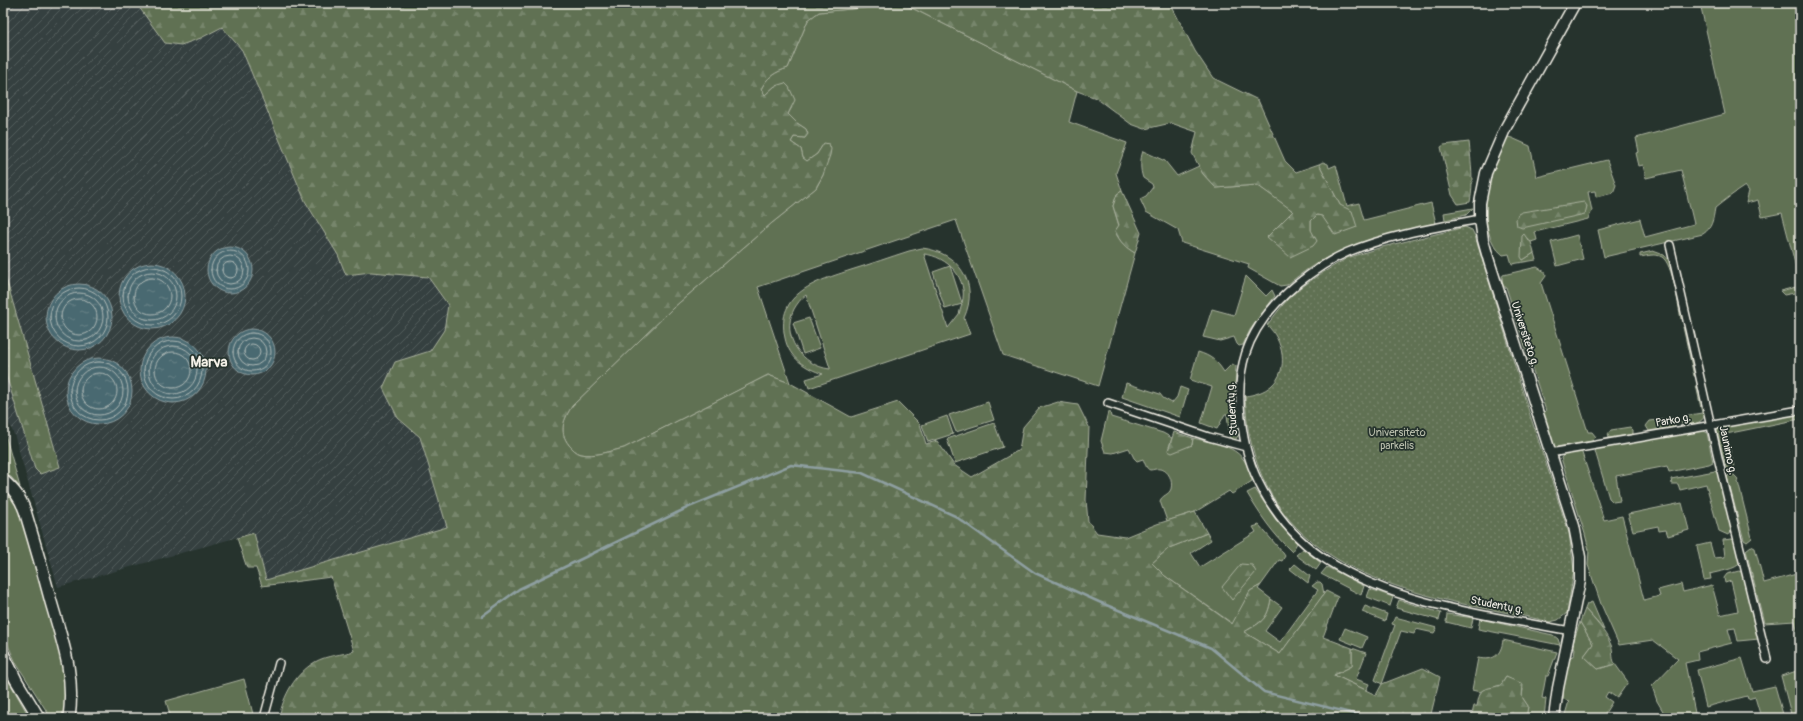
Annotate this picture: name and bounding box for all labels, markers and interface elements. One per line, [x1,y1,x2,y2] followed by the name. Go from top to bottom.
[1508,300,1542,368] street label: Universiteto g.
[191,353,227,372] district label: Marva
[1224,382,1240,436] street label: Studentų g.
[1654,411,1692,429] street label: Parko g.
[1716,424,1740,476] street label: Jaunimo g.
[1368,426,1426,452] park label: Universiteto parkelis
[1469,593,1525,617] street label: Studentų g.

